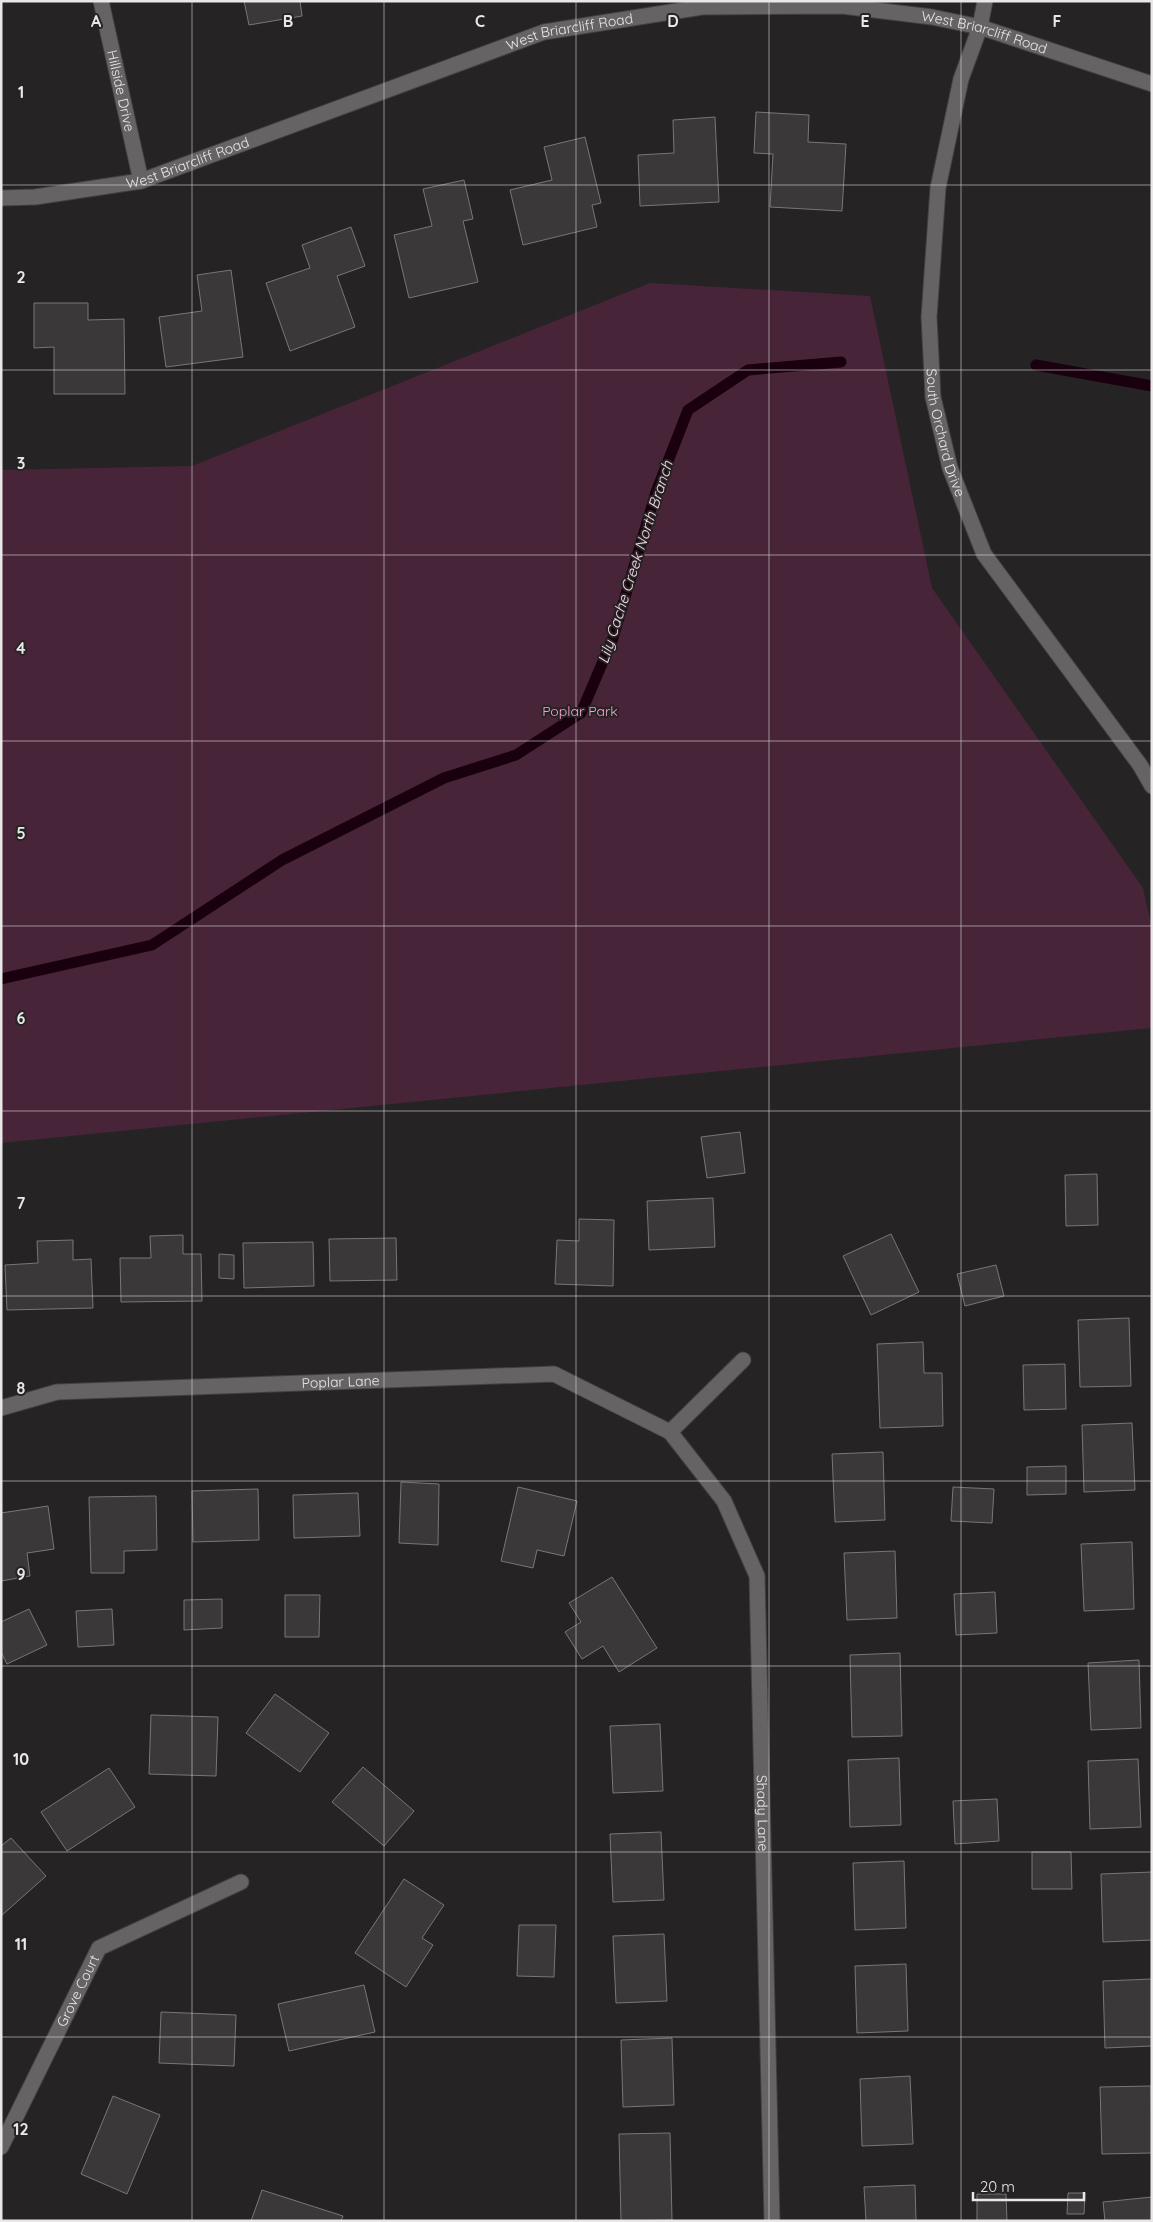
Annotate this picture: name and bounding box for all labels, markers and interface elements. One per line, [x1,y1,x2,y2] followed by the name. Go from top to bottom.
[921,7,1050,58] street label: West Briarcliff Road
[504,9,634,54] street label: West Briarcliff Road
[91,11,102,31] text: A
[283,11,293,31] text: B
[475,11,485,31] text: C
[667,11,679,31] text: D
[860,11,870,31] text: E
[1053,11,1062,31] text: F
[103,48,139,133] street label: Hillside Drive
[18,82,24,102] text: 1
[125,133,252,192] street label: West Briarcliff Road
[16,267,26,287] text: 2
[923,368,969,499] street label: South Orchard Drive
[17,453,25,473] text: 3
[593,458,677,666] water label: Lily Cache Creek North Branch
[16,638,26,658] text: 4
[542,702,618,720] park label: Poplar Park
[16,823,26,843] text: 5
[17,1008,26,1028] text: 6
[17,1193,26,1213] text: 7
[301,1371,380,1392] street label: Poplar Lane
[17,1378,26,1398] text: 8
[16,1564,26,1584] text: 9
[13,1749,29,1769] text: 10
[753,1775,772,1852] street label: Shady Lane
[15,1934,27,1954] text: 11
[53,1952,103,2030] street label: Grove Court
[13,2119,29,2139] text: 12
[973,2170,1084,2202] scale bar
[980,2177,1015,2196] text: 20 m

